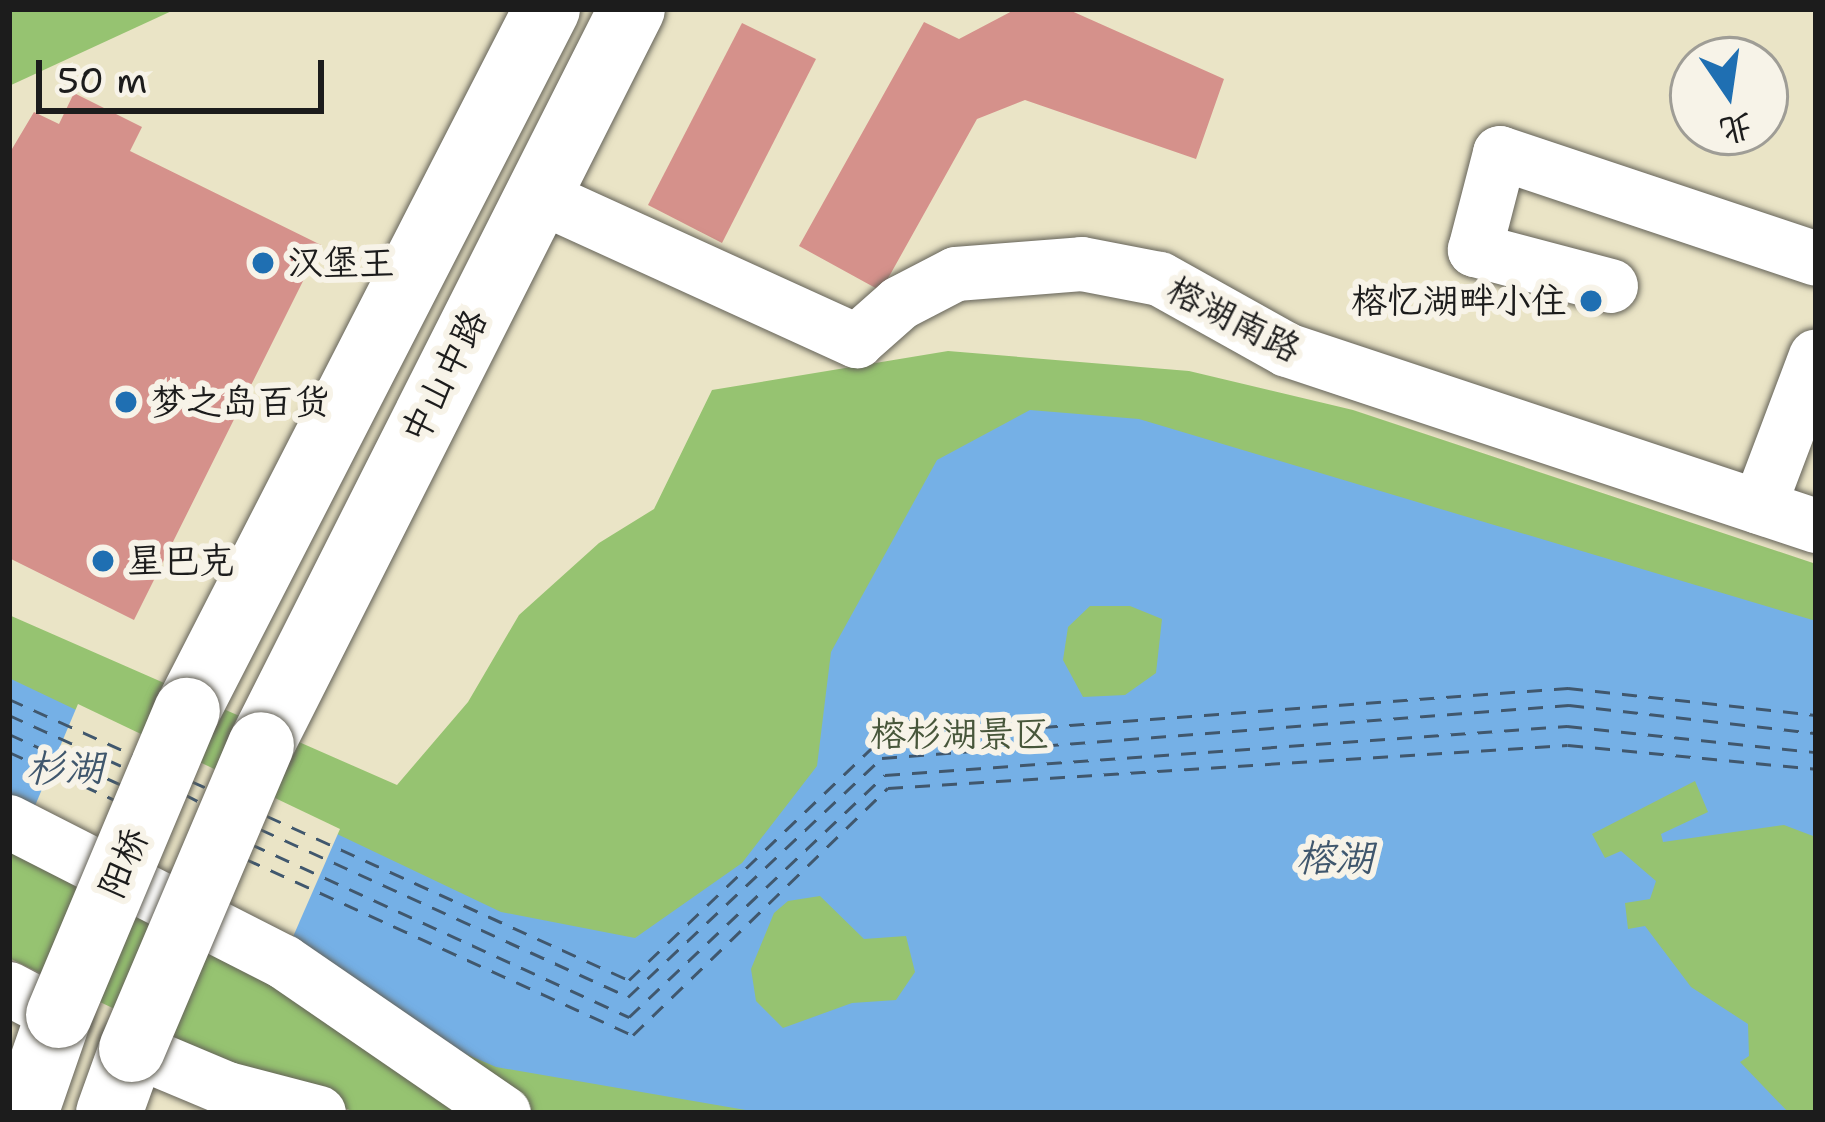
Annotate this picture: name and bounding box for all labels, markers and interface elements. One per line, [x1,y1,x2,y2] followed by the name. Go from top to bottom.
[42,36,330,110] scale bar
[1669,36,1789,156] north arrow
[57,56,147,105] text: 50 m
[1715,103,1758,154] text: 北
[287,241,395,285] place label: 汉堡王
[250,250,276,276] marker: 汉堡王
[1160,267,1308,371] street label: 榕湖南路
[1351,279,1567,323] place label: 榕忆湖畔小住
[1578,288,1604,314] marker: 榕忆湖畔小住
[392,302,496,450] street label: 中山中路
[150,380,330,424] place label: 梦之岛百货
[113,389,139,415] marker: 梦之岛百货
[127,539,235,583] place label: 星巴克
[90,548,116,574] marker: 星巴克
[870,712,1050,756] park label: 榕杉湖景区
[26,744,104,790] water label: 杉湖
[89,821,157,905] street label: 阳桥
[1296,834,1374,880] water label: 榕湖

